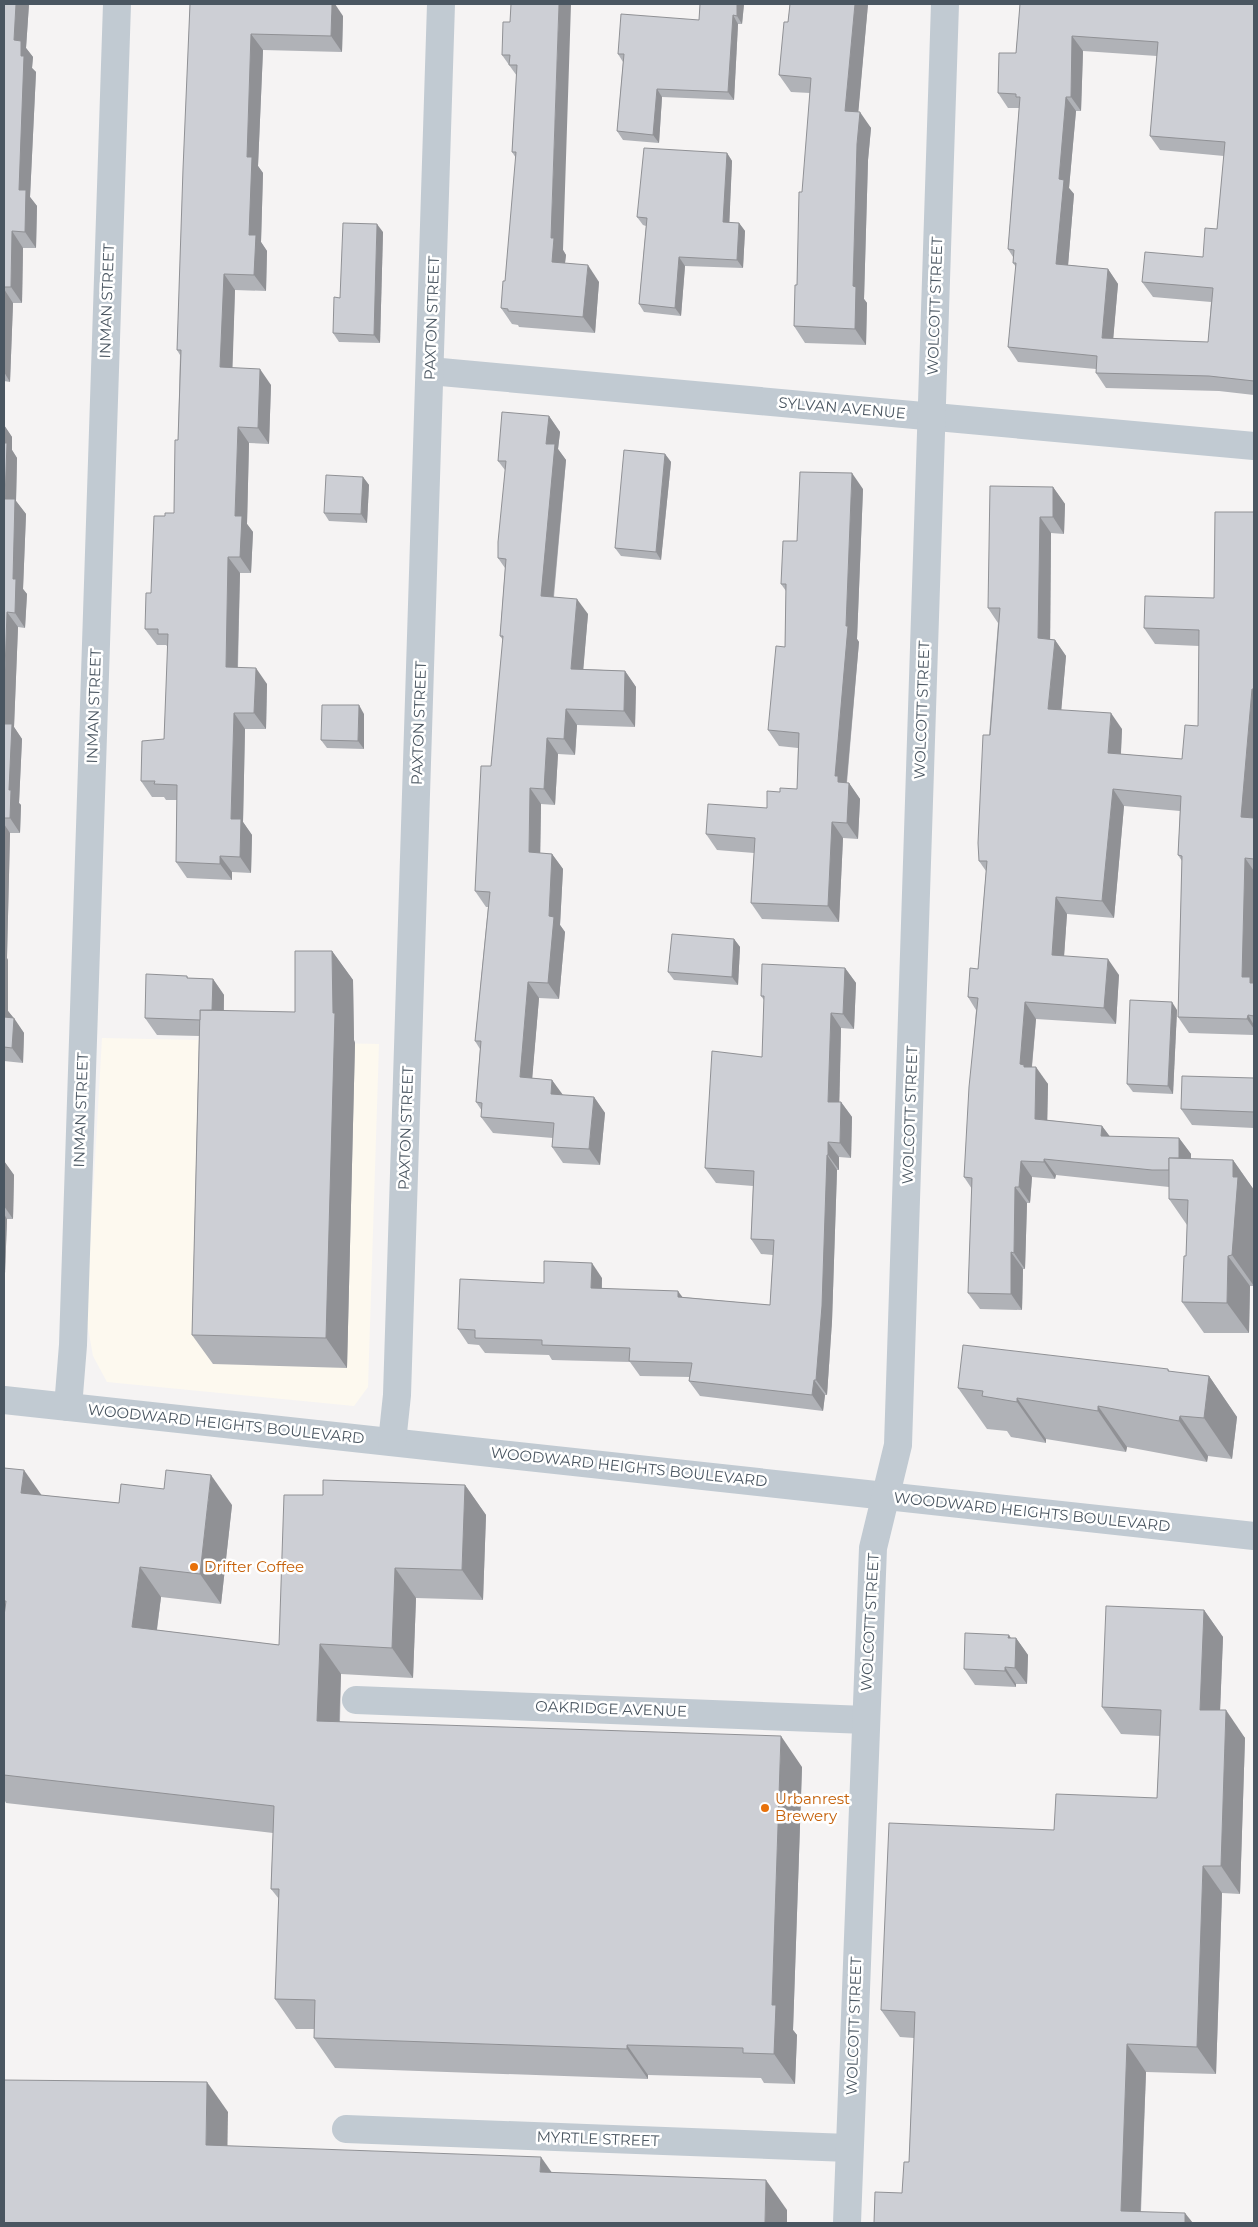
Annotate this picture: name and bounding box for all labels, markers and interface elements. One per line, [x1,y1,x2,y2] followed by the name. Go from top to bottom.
[923,236,946,376] street label: WOLCOTT STREET
[95,243,118,359] street label: INMAN STREET
[420,255,443,380] street label: PAXTON STREET
[778,392,907,423] street label: SYLVAN AVENUE
[910,640,933,780] street label: WOLCOTT STREET
[82,648,105,764] street label: INMAN STREET
[407,660,430,785] street label: PAXTON STREET
[898,1045,921,1185] street label: WOLCOTT STREET
[69,1052,92,1168] street label: INMAN STREET
[394,1065,417,1190] street label: PAXTON STREET
[87,1400,365,1447] street label: WOODWARD HEIGHTS BOULEVARD
[490,1443,768,1490] street label: WOODWARD HEIGHTS BOULEVARD
[893,1488,1171,1535] street label: WOODWARD HEIGHTS BOULEVARD
[856,1552,883,1692] street label: WOLCOTT STREET
[204,1557,304,1576] place label: Drifter Coffee
[188,1561,200,1573] marker: Drifter Coffee
[535,1696,687,1721] street label: OAKRIDGE AVENUE
[775,1789,850,1825] place label: Urbanrest Brewery
[759,1802,771,1814] marker: Urbanrest Brewery
[842,1956,865,2096] street label: WOLCOTT STREET
[536,2127,660,2150] street label: MYRTLE STREET

